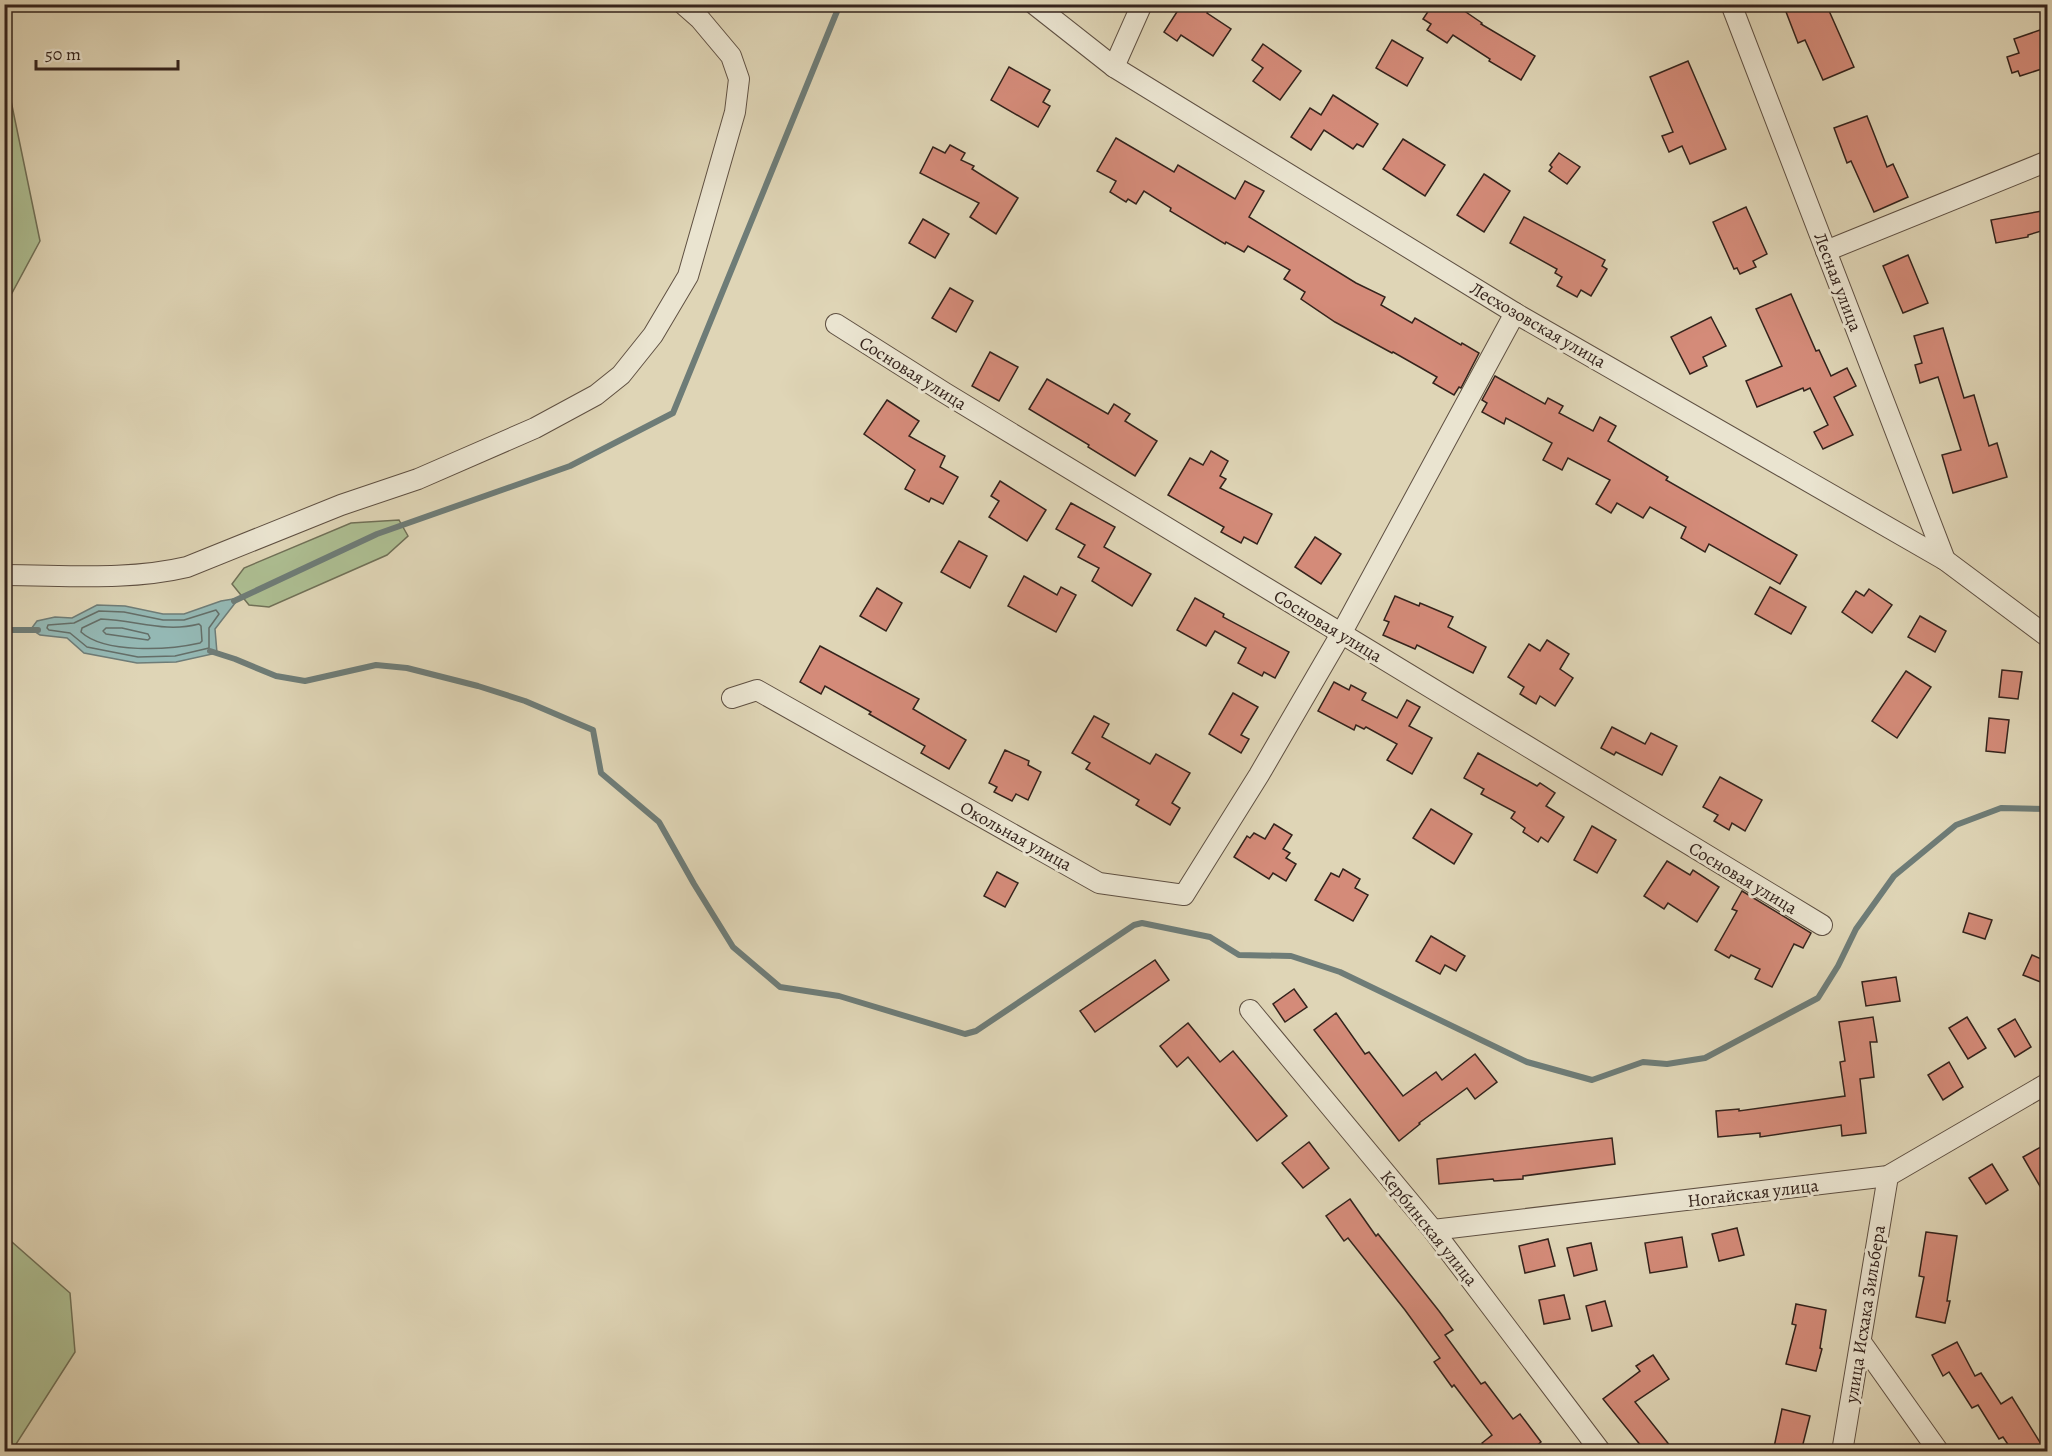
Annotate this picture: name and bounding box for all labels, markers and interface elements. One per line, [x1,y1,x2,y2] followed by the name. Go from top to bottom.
[36,33,178,71] scale bar
[45,42,81,66] text: 50 m
[1808,229,1868,336] street label: Лесная улица
[1466,276,1611,374] street label: Лесхозовская улица
[855,330,972,416] street label: Сосновая улица
[1269,584,1387,668] street label: Сосновая улица
[956,795,1077,877] street label: Окольная улица
[1684,836,1802,920] street label: Сосновая улица
[1375,1165,1484,1291] street label: Кербинская улица
[1686,1173,1821,1213] street label: Ногайская улица
[1839,1223,1891,1406] street label: улица Исхака Зильбера

